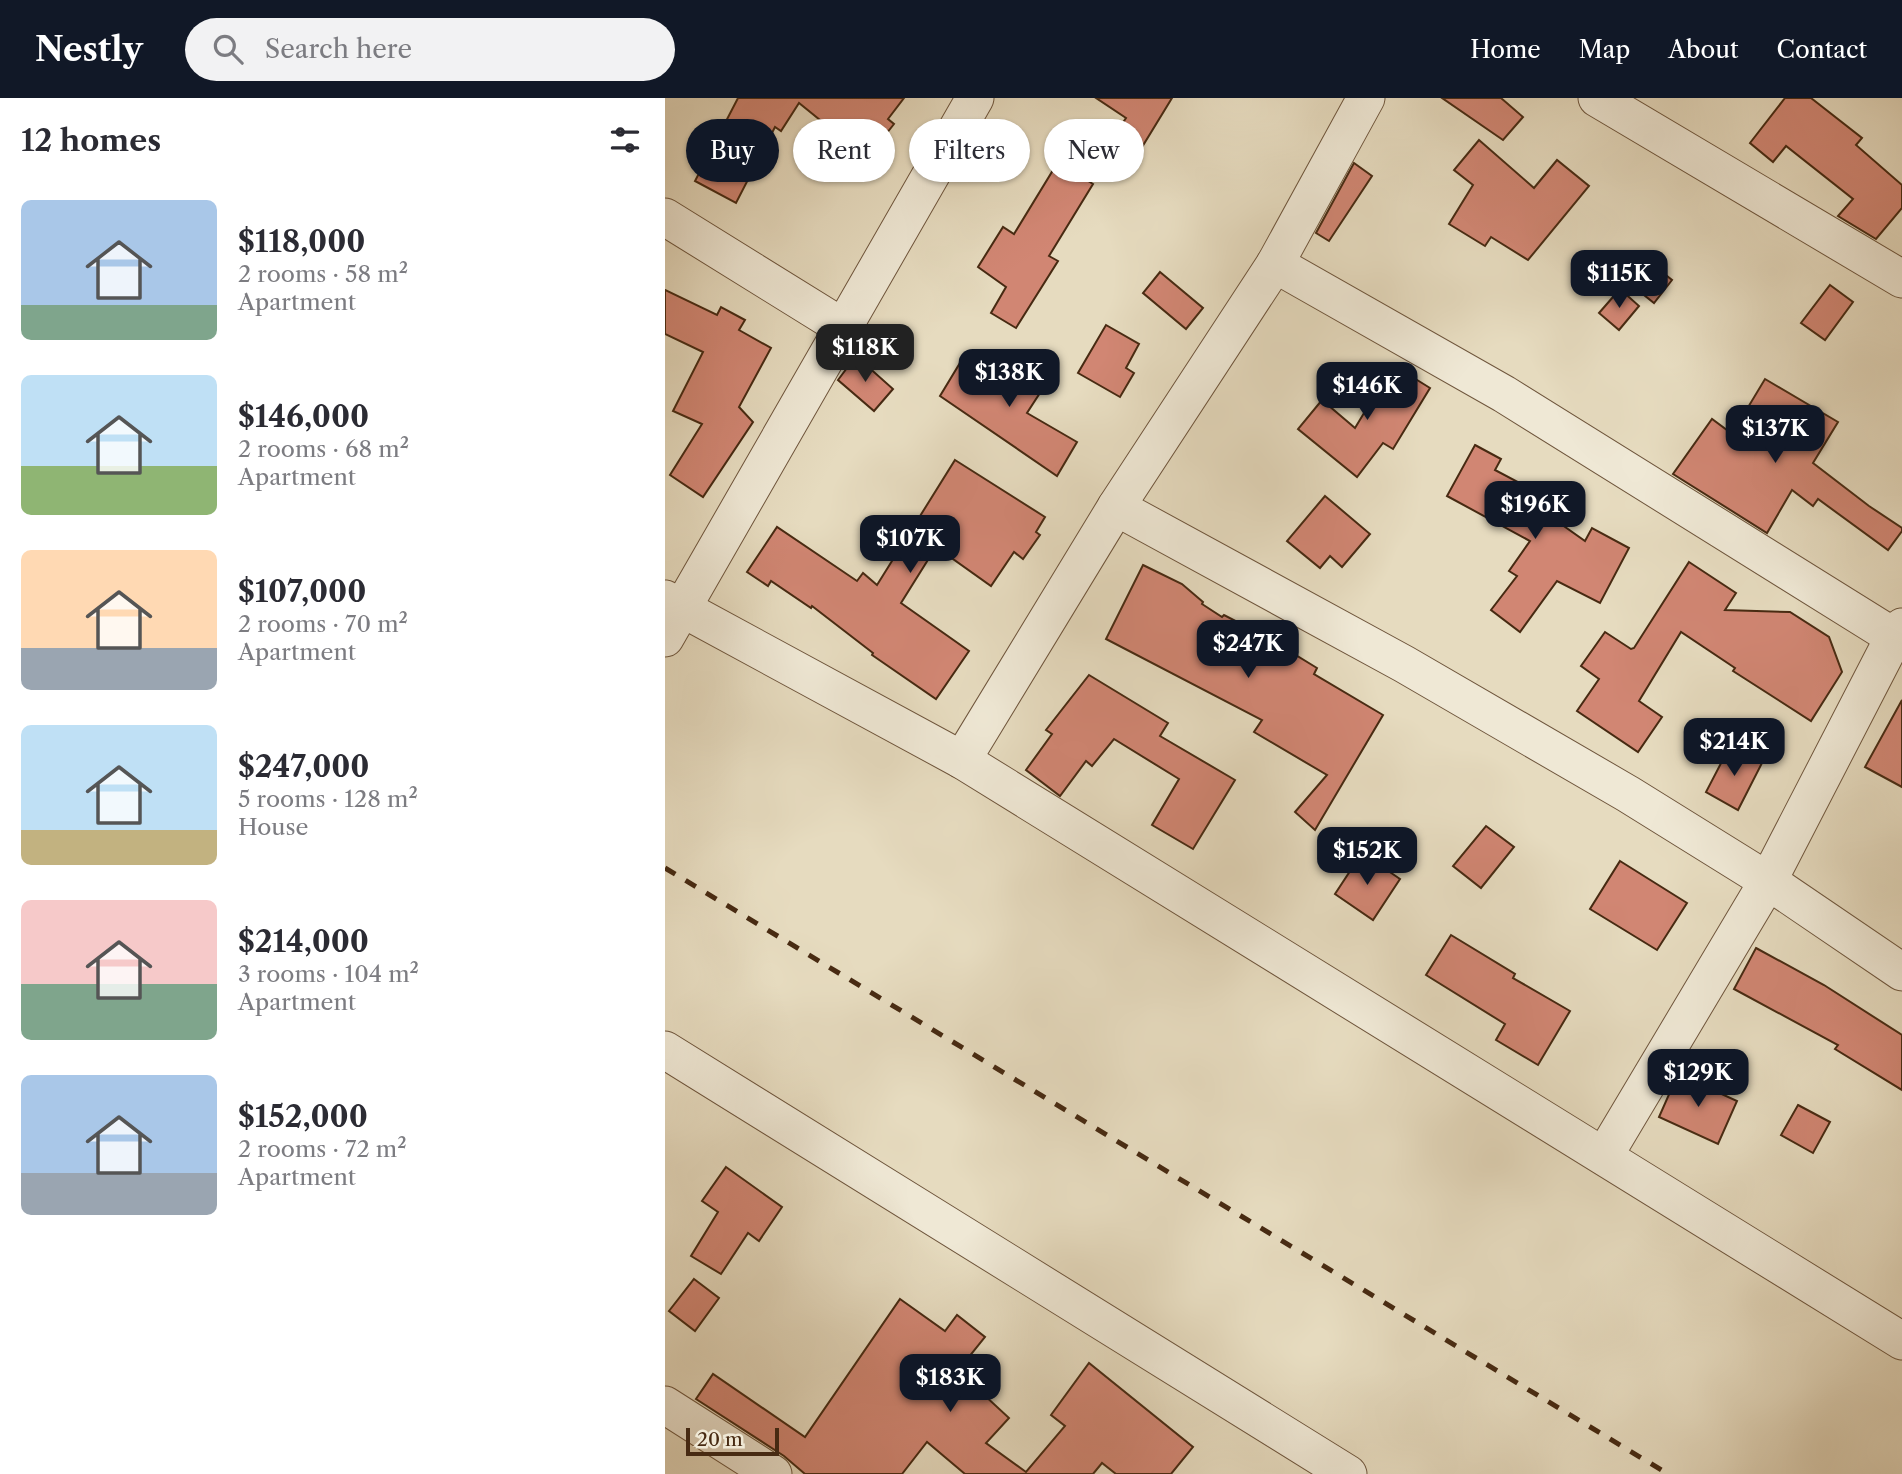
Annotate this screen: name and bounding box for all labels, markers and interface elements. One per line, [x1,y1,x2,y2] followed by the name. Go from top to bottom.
[185,18,675,81] search box
[35,29,143,70] text: Nestly
[209,30,247,68] icon: search
[265,33,412,65] text: Search here
[1470,35,1541,64] text: Home
[1579,35,1630,64] text: Map
[1668,35,1739,64] text: About
[1777,35,1867,64] text: Contact
[686,119,779,182] chip: Buy
[793,119,895,182] chip: Rent
[909,119,1030,182] chip: Filters
[1044,119,1144,182] chip: New
[606,121,644,159] icon: filters
[21,122,161,159] text: 12 homes
[238,223,365,260] text: $118,000
[77,228,161,312] icon: home
[1570,250,1668,310] pin: $115K
[1587,259,1651,287] text: $115K
[238,260,408,288] text: 2 rooms · 58 m²
[238,288,356,316] text: Apartment
[816,324,914,384] pin: $118K
[832,333,898,361] text: $118K
[960,350,1058,409] pin: $138K
[975,358,1043,386] text: $138K
[1318,362,1416,422] pin: $146K
[1333,371,1401,399] text: $146K
[238,398,369,435] text: $146,000
[77,403,161,487] icon: home
[1726,406,1824,465] pin: $137K
[1742,414,1808,442] text: $137K
[238,435,409,463] text: 2 rooms · 68 m²
[238,463,356,491] text: Apartment
[1486,482,1584,541] pin: $196K
[1500,490,1570,518] text: $196K
[861,516,959,575] pin: $107K
[876,524,944,552] text: $107K
[238,573,366,610] text: $107,000
[77,578,161,662] icon: home
[238,610,408,638] text: 2 rooms · 70 m²
[1199,620,1297,680] pin: $247K
[1213,629,1283,657] text: $247K
[238,638,356,666] text: Apartment
[1685,718,1783,778] pin: $214K
[1700,727,1768,755] text: $214K
[238,748,369,785] text: $247,000
[77,753,161,837] icon: home
[238,785,418,813] text: 5 rooms · 128 m²
[238,813,308,841] text: House
[1318,828,1416,887] pin: $152K
[1333,836,1401,864] text: $152K
[238,923,369,960] text: $214,000
[77,928,161,1012] icon: home
[238,960,419,988] text: 3 rooms · 104 m²
[238,988,356,1016] text: Apartment
[1649,1049,1747,1109] pin: $129K
[1664,1058,1732,1086] text: $129K
[238,1098,368,1135] text: $152,000
[77,1103,161,1187] icon: home
[238,1135,407,1163] text: 2 rooms · 72 m²
[238,1163,356,1191] text: Apartment
[901,1354,999,1414] pin: $183K
[916,1363,984,1391] text: $183K
[686,1425,779,1457] scale bar
[697,1428,743,1451] text: 20 m

